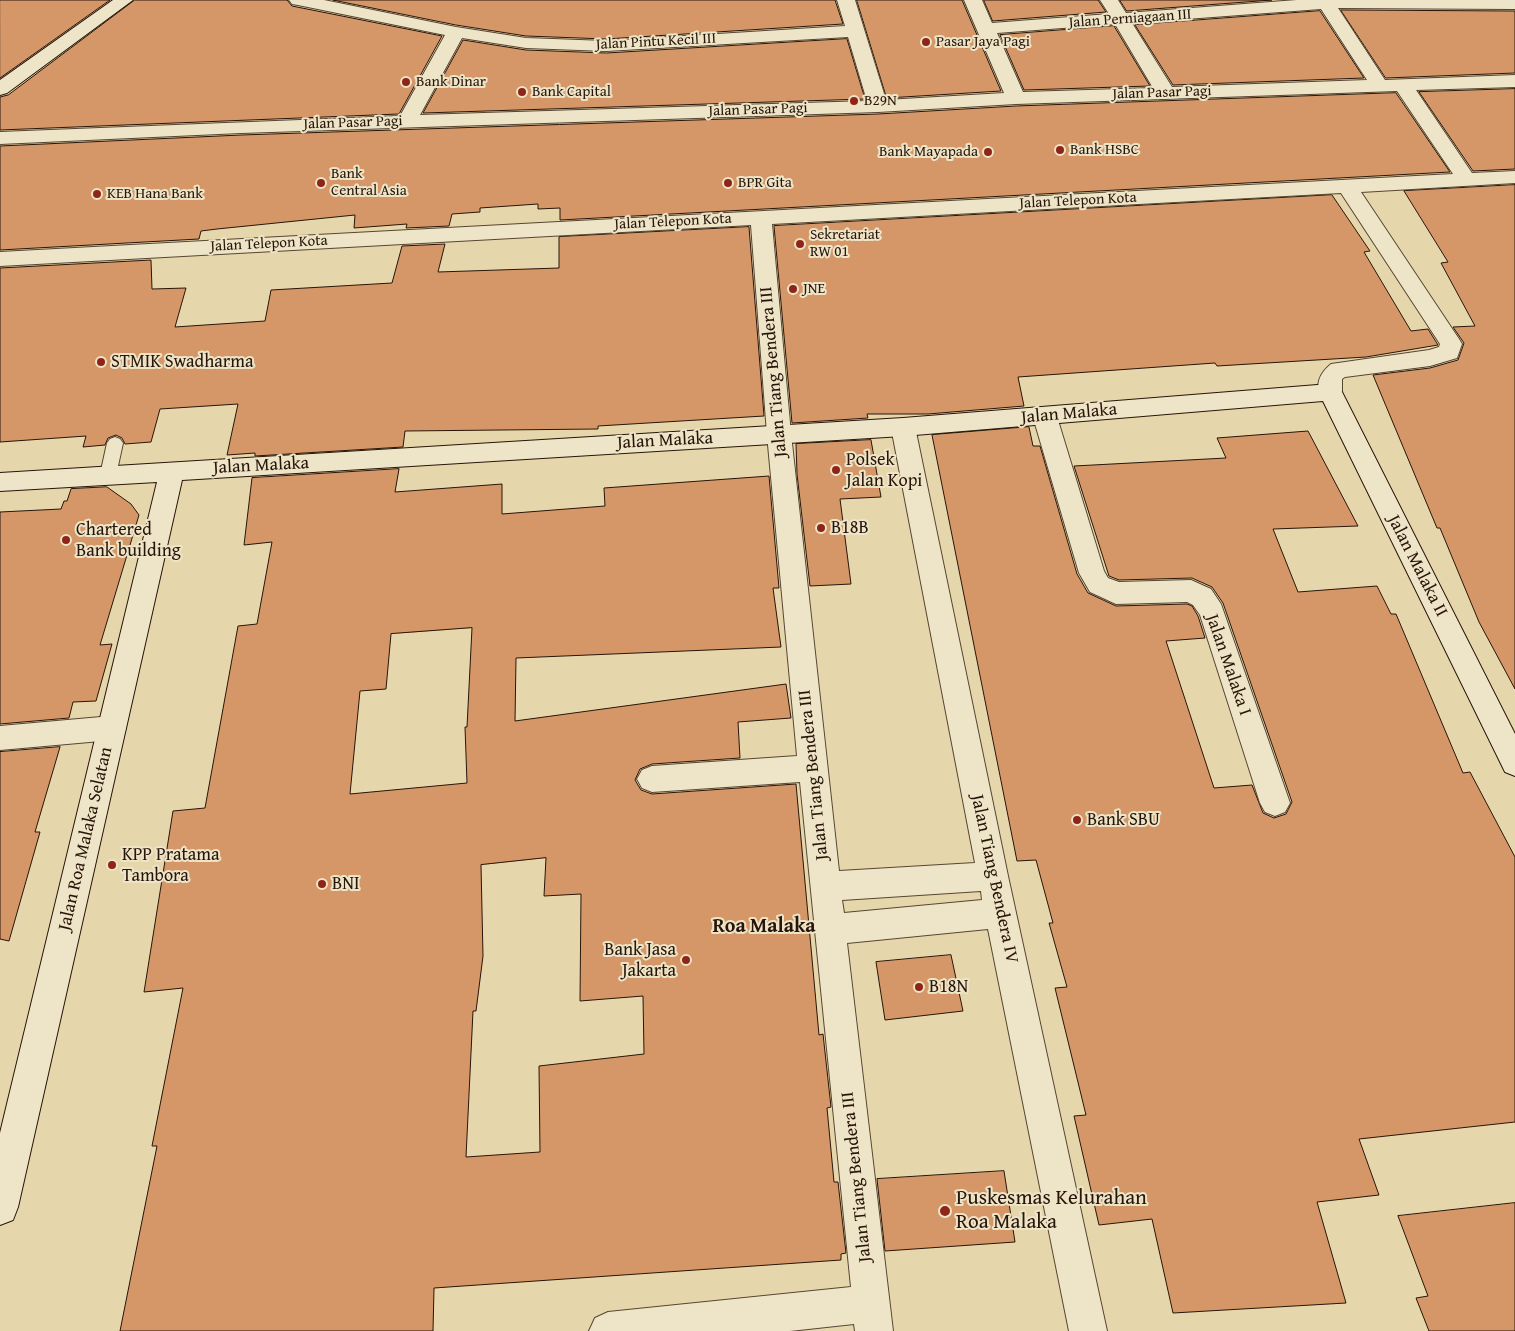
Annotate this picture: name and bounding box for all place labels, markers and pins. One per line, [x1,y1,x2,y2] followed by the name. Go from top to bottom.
[936,33,1030,51] place label: Pasar Jaya Pagi
[920,36,932,48] marker: Pasar Jaya Pagi
[416,73,486,91] place label: Bank Dinar
[400,76,412,88] marker: Bank Dinar
[532,83,611,101] place label: Bank Capital
[516,86,528,98] marker: Bank Capital
[864,92,897,110] place label: B29N
[848,95,860,107] marker: B29N
[1070,141,1139,159] place label: Bank HSBC
[879,143,978,161] place label: Bank Mayapada
[1054,144,1066,156] marker: Bank HSBC
[982,146,994,158] marker: Bank Mayapada
[331,165,407,200] place label: Bank Central Asia
[738,174,792,192] place label: BPR Gita
[315,177,327,189] marker: Bank Central Asia
[722,177,734,189] marker: BPR Gita
[107,185,203,203] place label: KEB Hana Bank
[91,188,103,200] marker: KEB Hana Bank
[810,226,880,261] place label: Sekretariat RW 01
[794,238,806,250] marker: Sekretariat RW 01
[803,280,825,298] place label: JNE
[787,283,799,295] marker: JNE
[111,351,253,373] place label: STMIK Swadharma
[95,356,107,368] marker: STMIK Swadharma
[846,449,922,492] place label: Polsek Jalan Kopi
[830,464,842,476] marker: Polsek Jalan Kopi
[831,517,869,539] place label: B18B
[76,519,181,562] place label: Chartered Bank building
[815,522,827,534] marker: B18B
[60,534,72,546] marker: Chartered Bank building
[1087,809,1160,831] place label: Bank SBU
[1071,814,1083,826] marker: Bank SBU
[122,844,219,886] place label: KPP Pratama Tambora
[106,859,118,871] marker: KPP Pratama Tambora
[332,873,360,895] place label: BNI
[316,878,328,890] marker: BNI
[604,939,676,982] place label: Bank Jasa Jakarta
[680,954,692,966] marker: Bank Jasa Jakarta
[929,976,968,998] place label: B18N
[913,981,925,993] marker: B18N
[956,1186,1147,1236] place label: Puskesmas Kelurahan Roa Malaka
[938,1204,952,1218] marker: Puskesmas Kelurahan Roa Malaka

